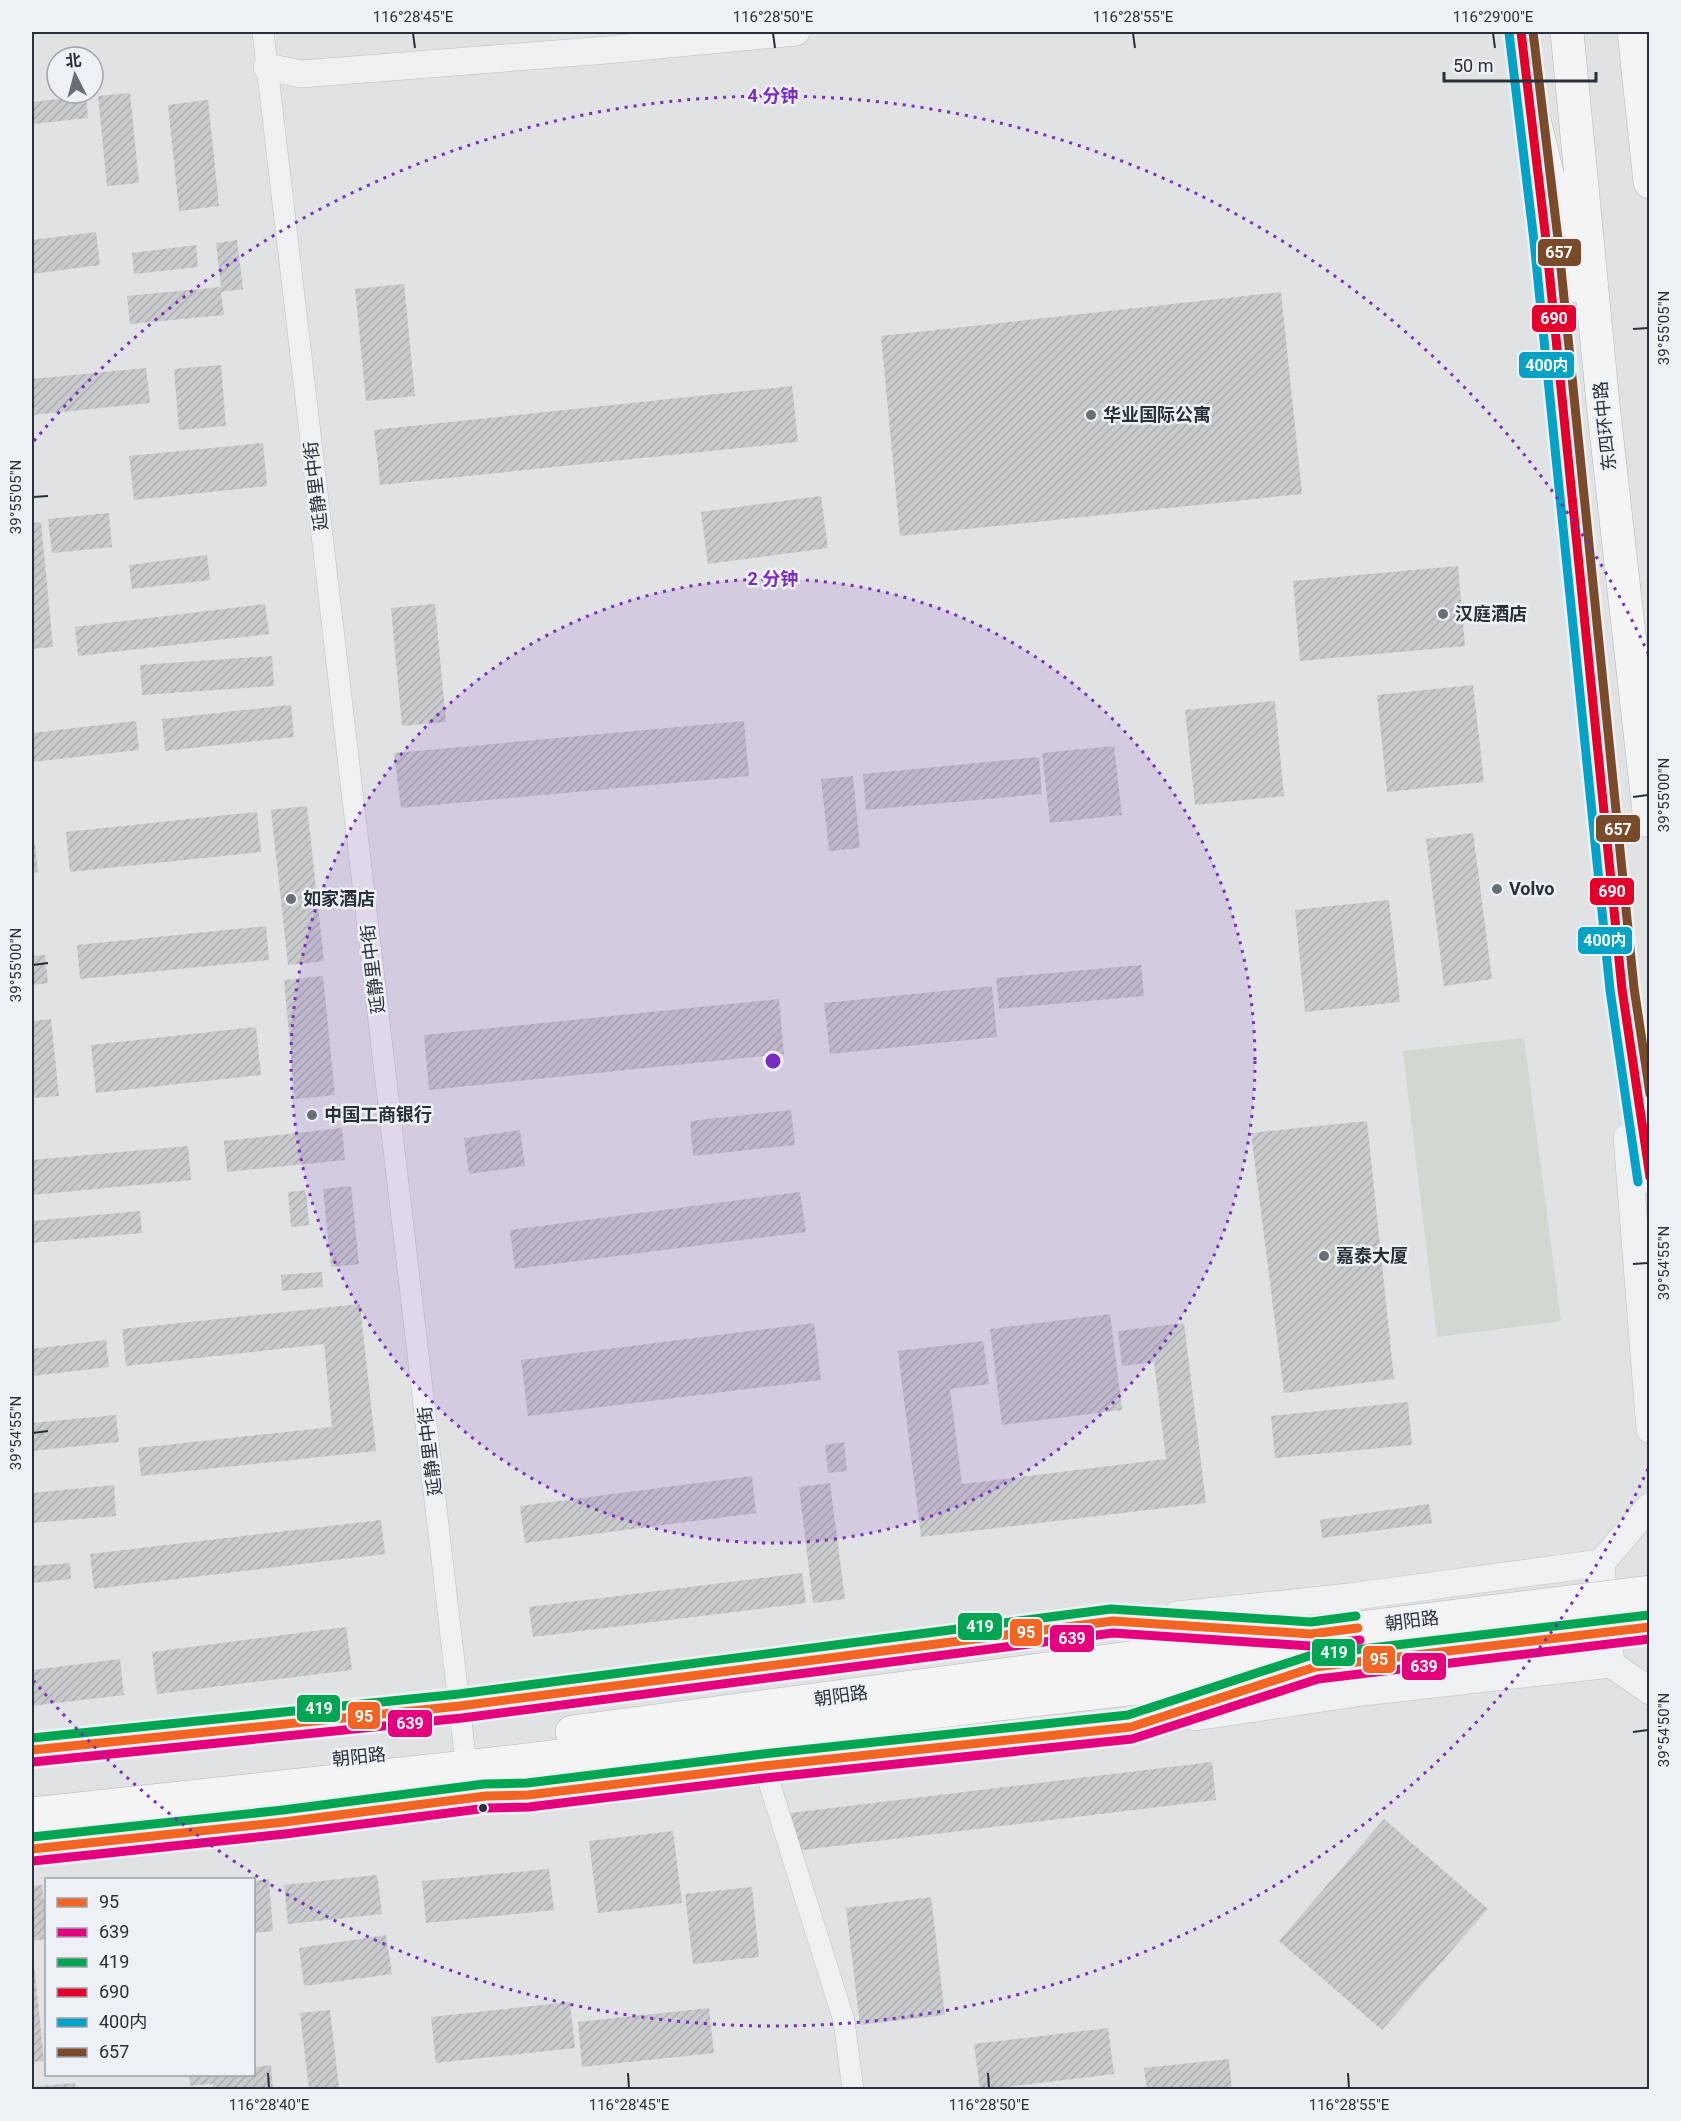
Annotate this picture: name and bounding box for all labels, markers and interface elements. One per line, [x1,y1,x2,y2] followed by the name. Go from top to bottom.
[373,8,454,26] text: 116°28'45"E
[733,8,814,26] text: 116°28'50"E
[1093,8,1174,26] text: 116°28'55"E
[1453,8,1534,26] text: 116°29'00"E
[45,45,105,105] north arrow
[1444,45,1596,83] scale bar
[65,50,82,71] text: 北
[1453,55,1493,76] text: 50 m
[748,85,798,106] text: 4 分钟
[1537,238,1582,267] line badge: 657
[1545,243,1573,262] text: 657
[1655,291,1673,365] text: 39°55'05"N
[1531,304,1577,333] line badge: 690
[1540,309,1568,328] text: 690
[1518,351,1575,379] line badge: 400内
[1525,356,1569,375] text: 400内
[1589,380,1620,472] street label: 东四环中路
[1103,404,1211,425] place label: 华业国际公寓
[1084,408,1098,422] marker: 华业国际公寓
[300,440,331,532] street label: 延静里中街
[7,460,25,534] text: 39°55'05"N
[748,568,798,589] text: 2 分钟
[1455,603,1527,624] place label: 汉庭酒店
[1436,607,1450,621] marker: 汉庭酒店
[1655,758,1673,832] text: 39°55'00"N
[1595,814,1641,843] line badge: 657
[1604,820,1632,839] text: 657
[1589,877,1635,906] line badge: 690
[1509,878,1554,899] place label: Volvo
[1490,882,1504,896] marker: Volvo
[1598,882,1626,901] text: 690
[303,888,375,909] place label: 如家酒店
[284,892,298,906] marker: 如家酒店
[357,923,388,1015] street label: 延静里中街
[1577,926,1633,955] line badge: 400内
[7,928,25,1002] text: 39°55'00"N
[1583,931,1627,950] text: 400内
[763,1051,783,1071] centre of rings
[324,1104,432,1125] place label: 中国工商银行
[305,1108,319,1122] marker: 中国工商银行
[1655,1226,1673,1300] text: 39°54'55"N
[1336,1245,1408,1266] place label: 嘉泰大厦
[1317,1249,1331,1263] marker: 嘉泰大厦
[7,1396,25,1470] text: 39°54'55"N
[414,1405,445,1497] street label: 延静里中街
[1384,1607,1440,1634] street label: 朝阳路
[957,1612,1003,1641] line badge: 419
[966,1617,994,1636] text: 419
[1009,1618,1043,1647] line badge: 95
[1017,1623,1035,1642] text: 95
[1049,1624,1095,1653] line badge: 639
[1058,1629,1086,1648] text: 639
[1311,1638,1356,1667] line badge: 419
[1320,1643,1348,1662] text: 419
[1362,1645,1396,1674] line badge: 95
[1370,1650,1388,1669] text: 95
[1401,1652,1447,1681] line badge: 639
[1410,1657,1438,1676] text: 639
[813,1681,869,1710] street label: 朝阳路
[1655,1693,1673,1767] text: 39°54'50"N
[296,1694,341,1723] line badge: 419
[305,1699,333,1718] text: 419
[347,1701,381,1730] line badge: 95
[355,1707,373,1726] text: 95
[387,1709,433,1738] line badge: 639
[396,1714,424,1733] text: 639
[331,1743,387,1770] street label: 朝阳路
[477,1802,489,1814] unlabelled marker
[45,1878,255,2076] legend
[99,1891,119,1912] text: 95
[99,1921,129,1942] text: 639
[99,1951,129,1972] text: 419
[99,1981,129,2002] text: 690
[99,2011,147,2032] text: 400内
[99,2041,129,2062] text: 657
[229,2096,310,2114] text: 116°28'40"E
[589,2096,670,2114] text: 116°28'45"E
[949,2096,1030,2114] text: 116°28'50"E
[1309,2096,1390,2114] text: 116°28'55"E

